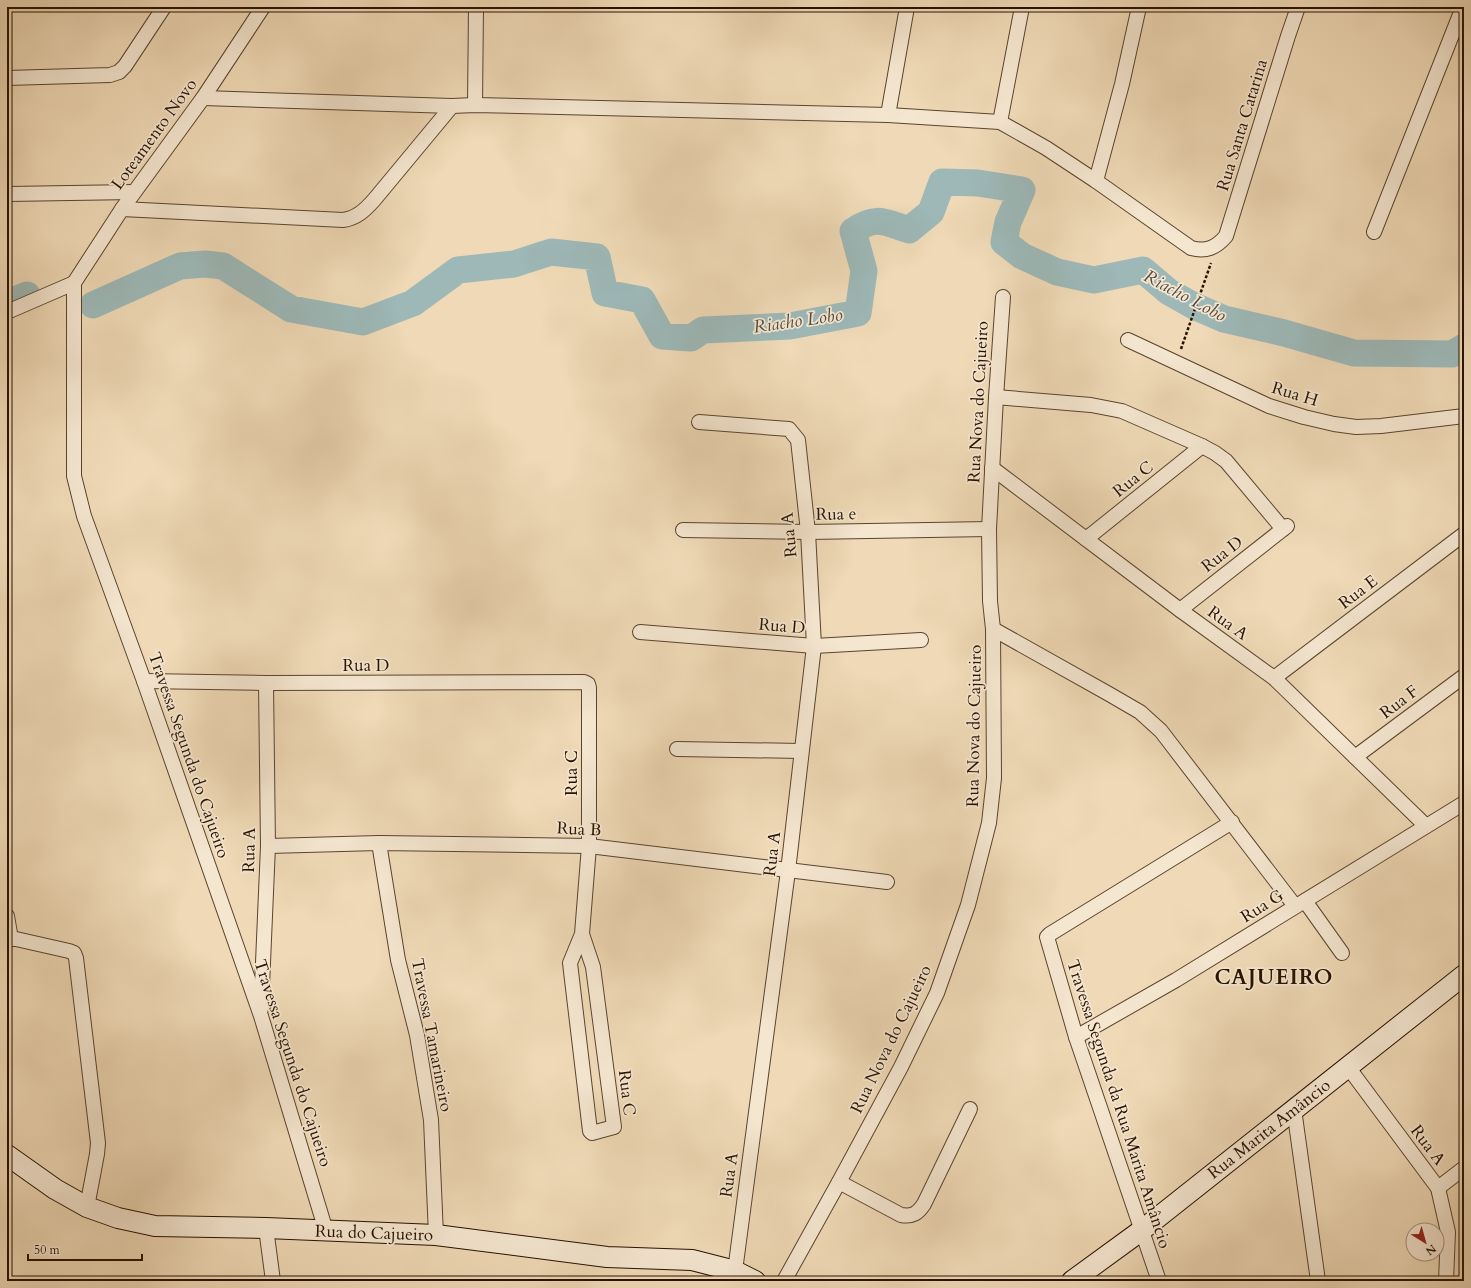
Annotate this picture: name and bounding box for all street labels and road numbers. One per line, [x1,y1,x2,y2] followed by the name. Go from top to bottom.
[1211,56,1273,194] street label: Rua Santa Catarina
[106,74,202,194] street label: Loteamento Novo
[962,320,994,484] street label: Rua Nova do Cajueiro
[1269,376,1321,412] street label: Rua H
[1108,456,1158,502] street label: Rua C
[815,502,857,526] street label: Rua e
[775,511,802,558] street label: Rua A
[1196,530,1248,577] street label: Rua D
[1334,570,1382,614] street label: Rua E
[1203,600,1254,646] street label: Rua A
[758,613,807,640] street label: Rua D
[961,645,987,807] street label: Rua Nova do Cajueiro
[143,649,235,861] street label: Travessa Segunda do Cajueiro
[343,654,390,677] street label: Rua D
[1375,680,1423,724] street label: Rua F
[560,750,583,796] street label: Rua C
[556,816,602,842] street label: Rua B
[237,826,261,873] street label: Rua A
[758,829,786,878] street label: Rua A
[1236,884,1288,928] street label: Rua G
[249,956,337,1170] street label: Travessa Segunda do Cajueiro
[406,956,458,1114] street label: Travessa Tamarineiro
[1061,957,1177,1251] street label: Travessa Segunda da Rua Marita Amâncio
[845,961,937,1117] street label: Rua Nova do Cajueiro
[613,1069,641,1117] street label: Rua C
[1203,1074,1335,1184] street label: Rua Marita Amâncio
[1405,1120,1451,1171] street label: Rua A
[714,1150,744,1199] street label: Rua A
[315,1219,433,1247] street label: Rua do Cajueiro

